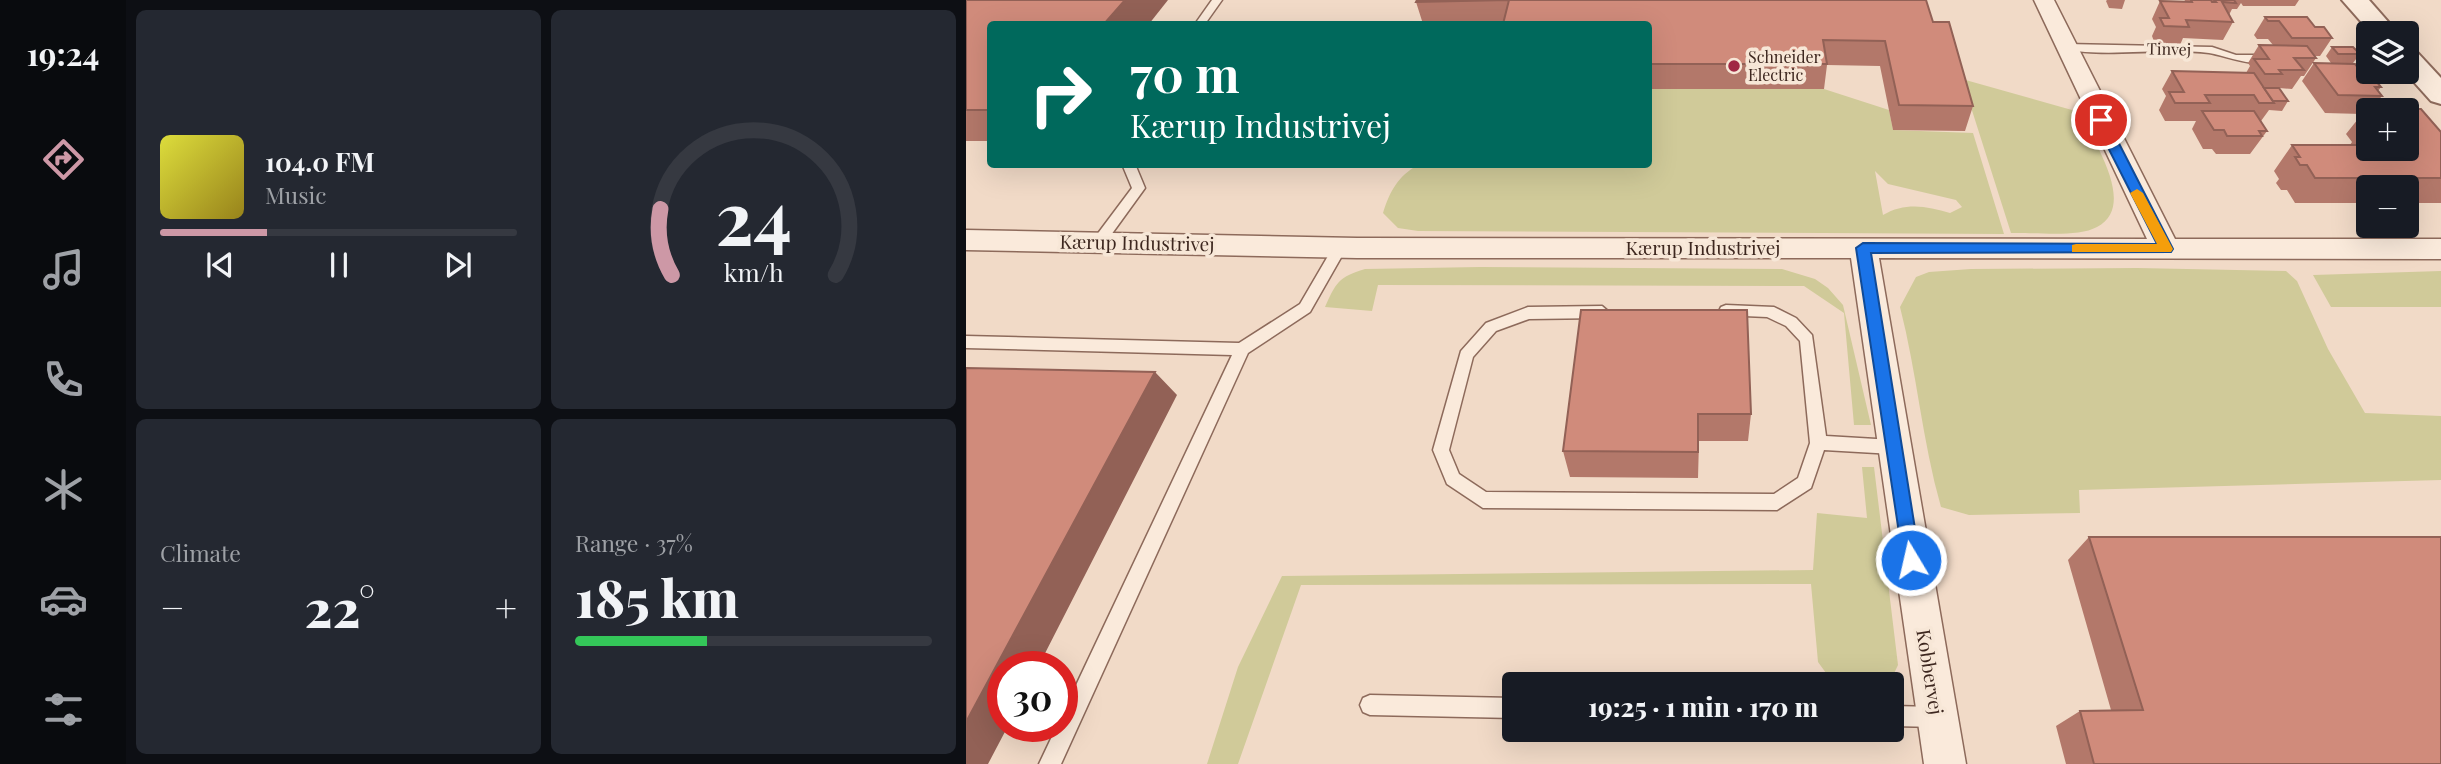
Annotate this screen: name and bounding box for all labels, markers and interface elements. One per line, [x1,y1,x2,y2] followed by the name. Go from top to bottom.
[2356,21,2419,238] map controls
[2356,21,2419,84] button: layers
[27,31,99,74] text: 19:24
[2147,38,2191,59] street label: Tinvej
[1130,40,1240,105] text: 70 m
[1748,46,1821,85] place label: Schneider Electric
[1015,49,1106,140] icon: right
[1726,58,1742,74] marker: Schneider Electric
[2071,90,2131,150] pin
[2356,98,2419,161] button: +
[2082,101,2120,139] icon: arrive
[1130,103,1391,146] text: Kærup Industrivej
[39,135,88,184] icon: directions
[265,144,375,179] text: 104.0 FM
[715,167,792,264] text: 24
[2356,175,2419,238] button: −
[265,179,326,210] text: Music
[1059,228,1215,256] street label: Kærup Industrivej
[1626,234,1780,260] street label: Kærup Industrivej
[39,245,88,294] icon: music
[201,246,239,284] icon: previous
[320,246,358,284] icon: pause
[439,246,477,284] icon: next
[724,255,784,288] text: km/h
[39,355,88,404] icon: phone
[39,465,88,514] icon: climate
[1874,523,1948,597] position arrow
[575,527,693,558] text: Range · 37%
[160,537,241,568] text: Climate
[575,562,739,631] text: 185 km
[304,572,375,641] text: 22°
[39,575,88,624] icon: car
[160,581,185,632] text: −
[495,581,517,632] text: +
[1911,627,1951,716] street label: Kobbervej
[987,651,1078,742] speed limit sign: 30
[39,685,88,734] icon: filters
[1588,689,1818,724] text: 19:25 · 1 min · 170 m

